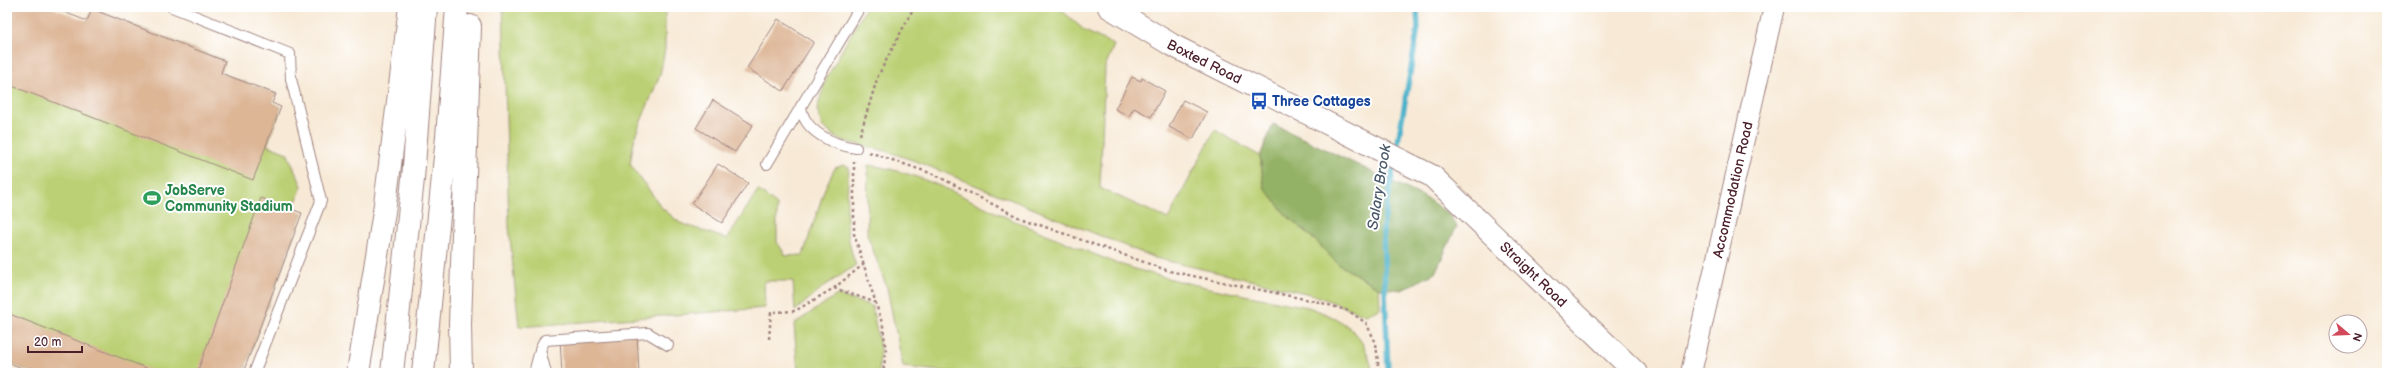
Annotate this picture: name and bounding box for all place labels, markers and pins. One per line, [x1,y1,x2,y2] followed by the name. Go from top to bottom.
[1249,91,1269,111] bus stop icon: Three Cottages
[1272,93,1371,110] place label: Three Cottages
[165,182,293,215] place label: JobServe Community Stadium
[142,188,162,208] sports icon: JobServe Community Stadium

